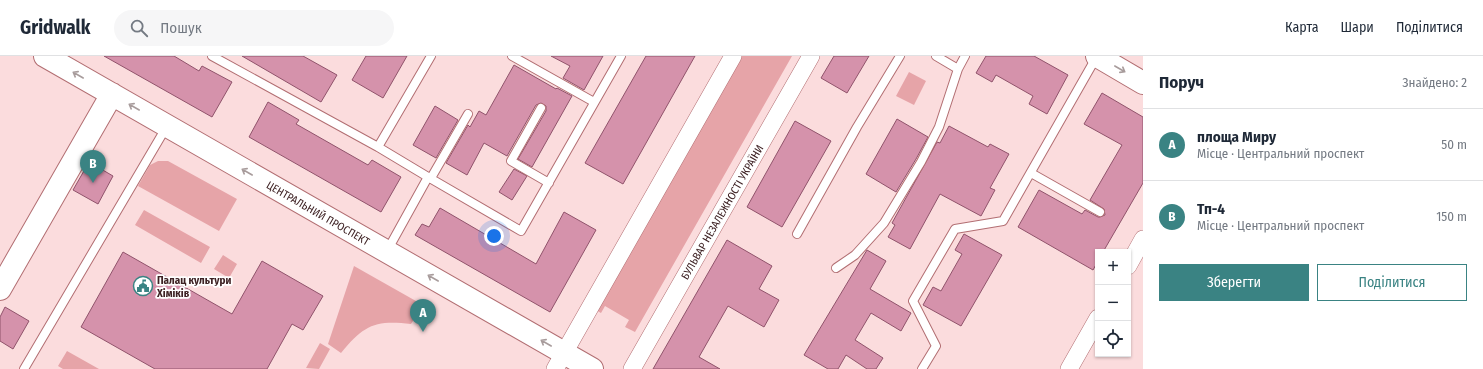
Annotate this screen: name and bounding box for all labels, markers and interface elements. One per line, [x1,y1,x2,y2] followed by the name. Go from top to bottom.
[114,10,394,46] search box
[20,16,90,39] text: Gridwalk
[128,17,150,39] icon: search
[160,19,202,37] text: Пошук
[1285,19,1319,36] text: Карта
[1341,19,1374,36] text: Шари
[1396,19,1463,36] text: Поділитися
[1114,66,1126,74] one-way arrow
[72,71,84,79] one-way arrow
[1159,72,1204,93] text: Поруч
[1402,75,1467,90] text: Знайдено: 2
[128,103,140,111] one-way arrow
[1197,128,1276,146] text: площа Миру
[1168,137,1176,152] text: A
[1441,137,1467,152] text: 50 m
[678,143,766,282] street label: БУЛЬВАР НЕЗАЛЕЖНОСТІ УКРАЇНИ
[1197,146,1364,161] text: Місце · Центральний проспект
[80,150,106,183] pin: B
[241,167,253,175] one-way arrow
[264,179,372,249] street label: ЦЕНТРАЛЬНИЙ ПРОСПЕКТ
[1197,200,1225,218] text: Тп-4
[1168,209,1176,224] text: B
[1436,209,1467,224] text: 150 m
[1197,218,1364,233] text: Місце · Центральний проспект
[484,226,504,246] your location
[1095,249,1131,357] map controls
[1095,249,1131,285] button: +
[1159,264,1309,301] button: Зберегти
[1317,264,1467,301] button: Поділитися
[156,274,231,300] place label: Палац культури Хіміків
[427,274,439,282] one-way arrow
[132,275,154,297] public building icon: Палац культури Хіміків
[1095,285,1131,321] button: −
[410,299,436,332] pin: A
[1095,321,1131,357] button: locate
[540,338,552,346] one-way arrow

